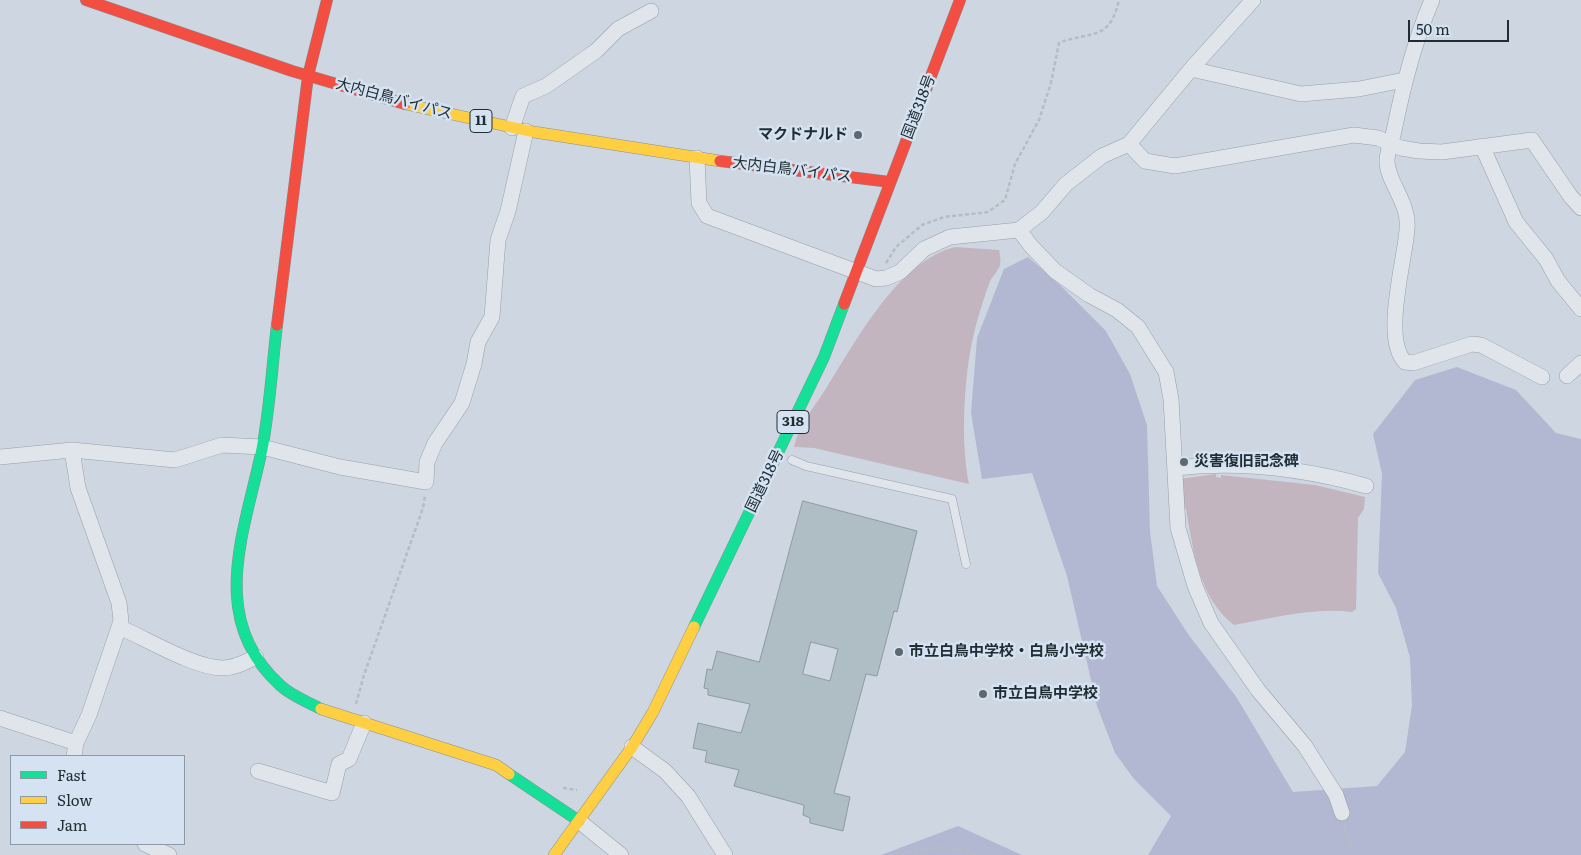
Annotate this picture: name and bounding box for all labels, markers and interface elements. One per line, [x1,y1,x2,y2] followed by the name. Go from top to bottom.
[1411,10,1512,42] scale bar
[1416,17,1450,40] text: 50 m
[899,72,939,142] street label: 国道318号
[334,75,454,123] street label: 大内白鳥バイパス
[470,110,492,132] road number: 11
[758,126,848,144] place label: マクドナルド
[852,129,864,141] marker: マクドナルド
[731,154,853,186] street label: 大内白鳥バイパス
[777,411,809,434] road number: 318
[742,447,788,515] street label: 国道318号
[1194,453,1299,471] place label: 災害復旧記念碑
[1178,456,1190,468] marker: 災害復旧記念碑
[909,643,1104,661] place label: 市立白鳥中学校・白鳥小学校
[893,646,905,658] marker: 市立白鳥中学校・白鳥小学校
[993,685,1098,703] place label: 市立白鳥中学校
[977,688,989,700] marker: 市立白鳥中学校
[10,755,185,845] legend
[57,763,86,786] text: Fast
[57,788,92,811] text: Slow
[57,813,87,836] text: Jam

